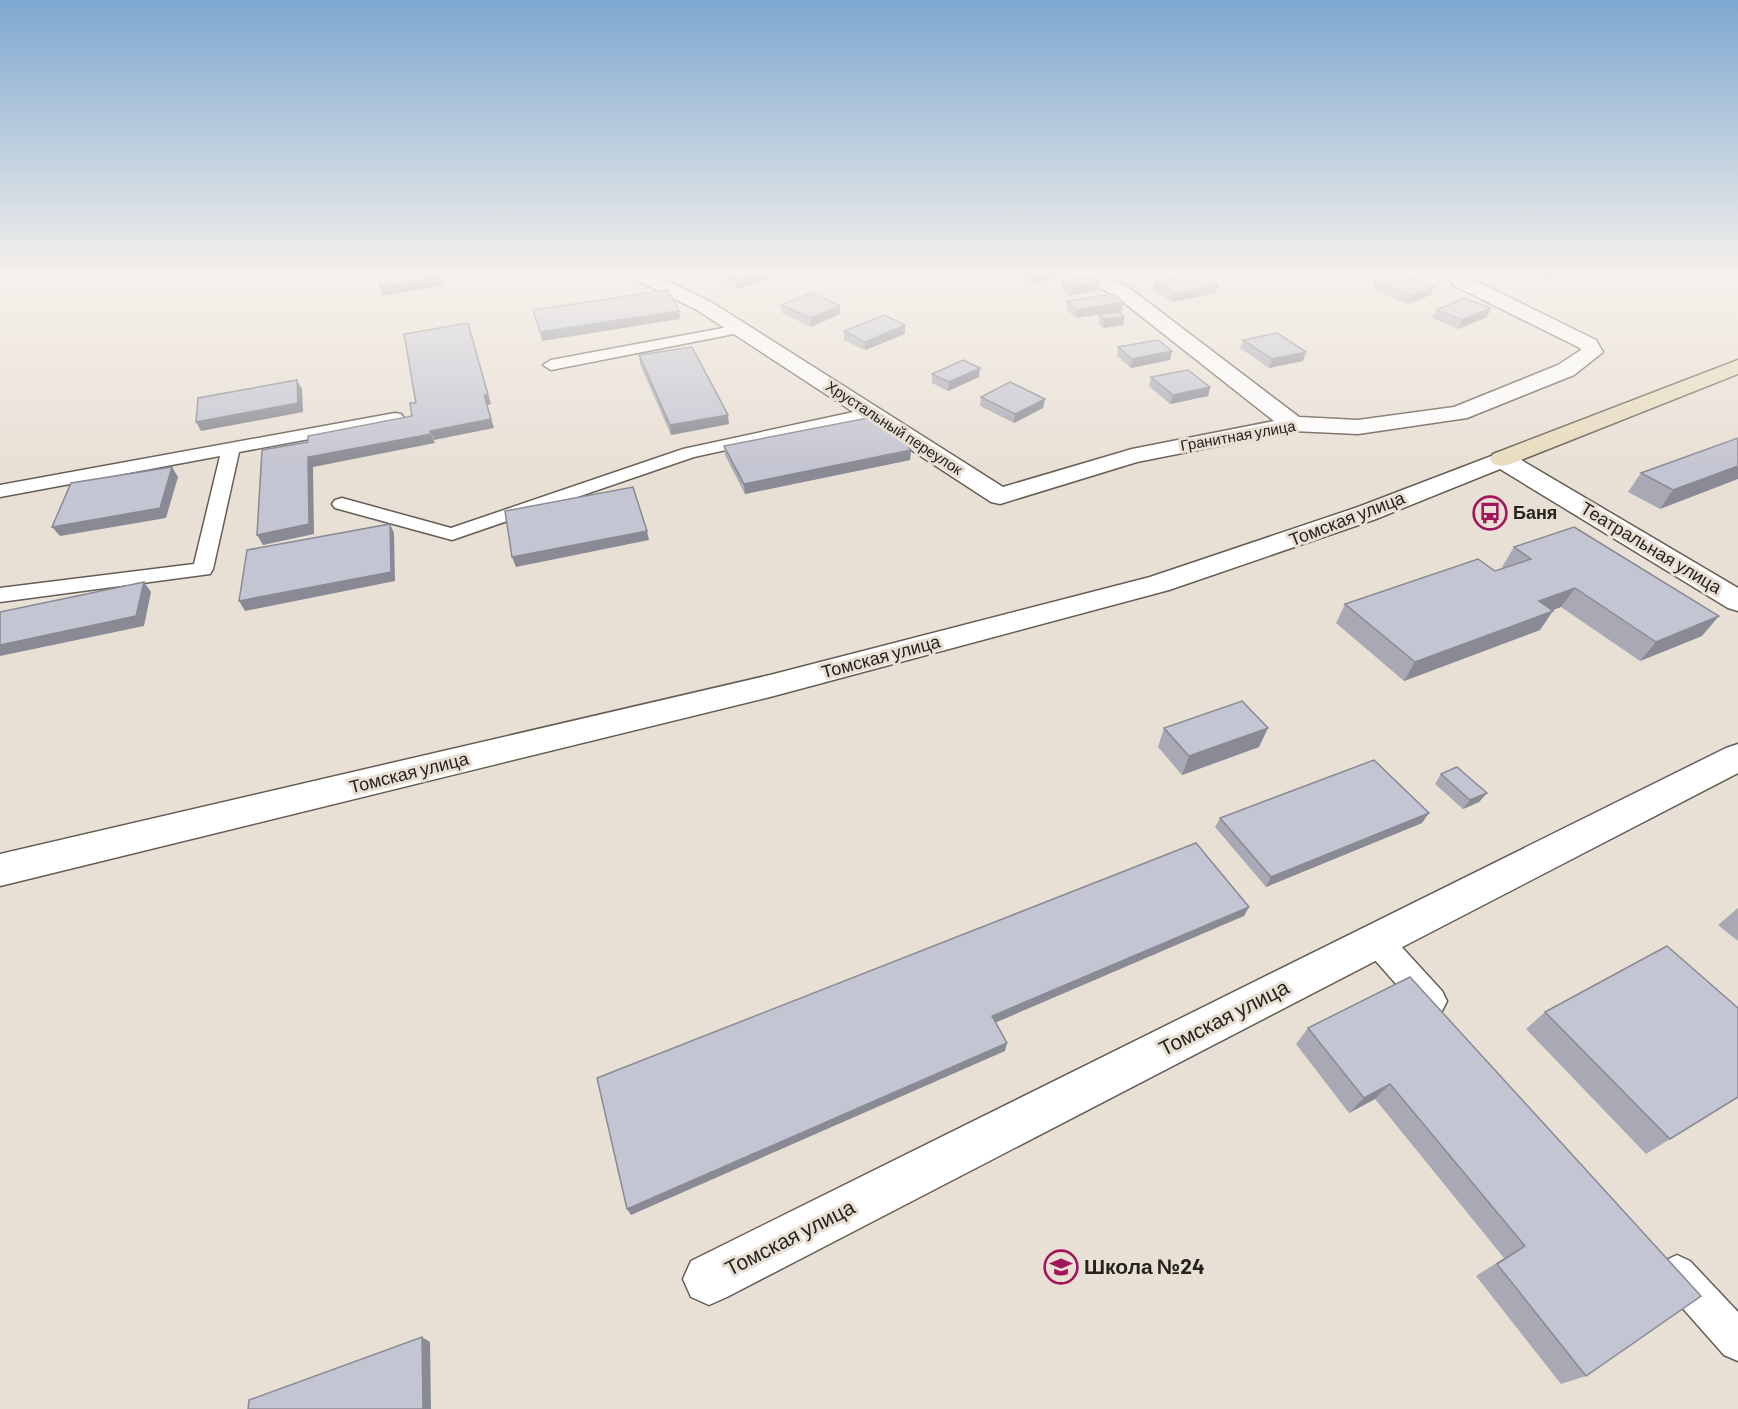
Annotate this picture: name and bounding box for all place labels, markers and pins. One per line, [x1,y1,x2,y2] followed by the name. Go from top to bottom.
[1472,495,1508,531] bus stop icon: Баня
[1513,501,1557,523] place label: Баня
[1043,1249,1079,1285] school or university icon: Школа №24
[1084,1253,1205,1278] place label: Школа №24

